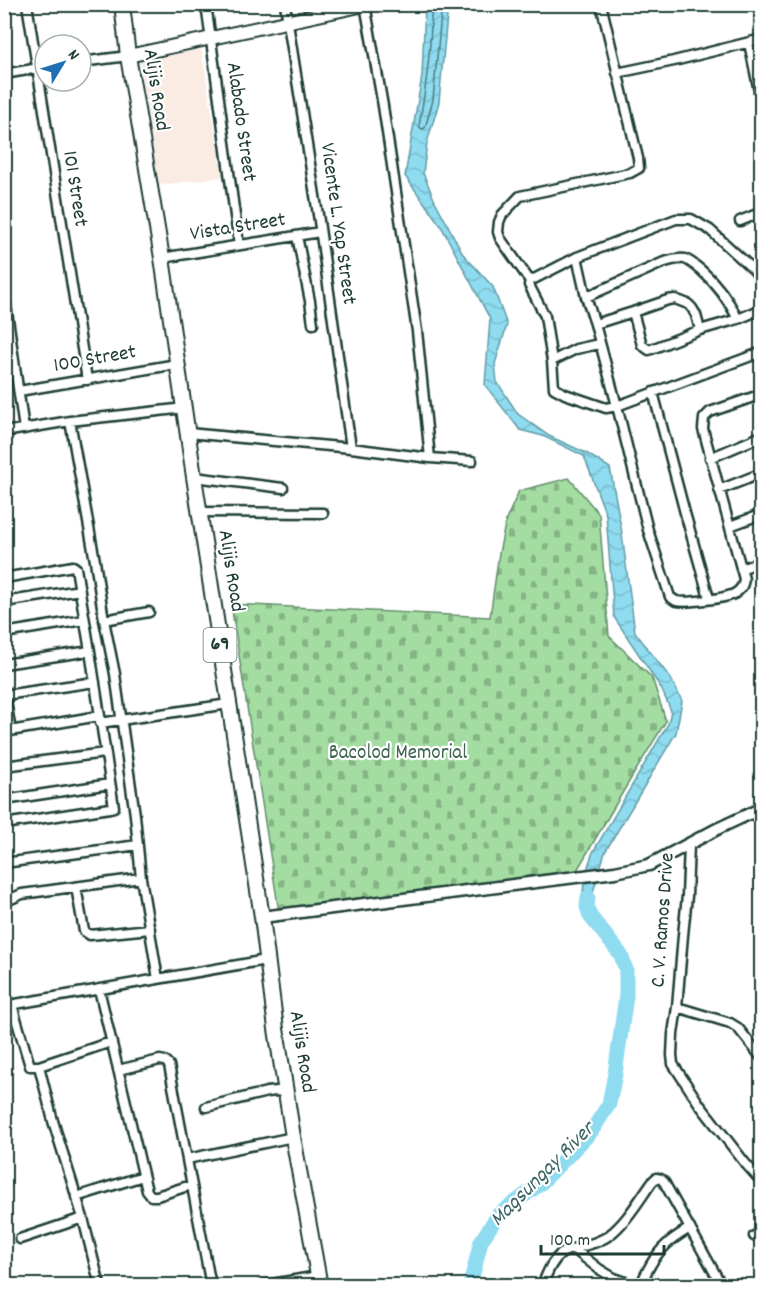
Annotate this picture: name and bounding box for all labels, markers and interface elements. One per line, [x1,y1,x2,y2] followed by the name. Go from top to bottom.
[33,33,93,93] north arrow
[61,45,84,66] text: N
[134,47,176,133] street label: Alijis Road
[217,60,263,184] street label: Alabado Street
[311,141,363,307] street label: Vicente L. Yap Street
[53,149,95,229] street label: 101 Street
[188,206,288,250] street label: Vista Street
[51,338,139,382] street label: 100 Street
[209,528,251,614] street label: Alijis Road
[204,628,236,662] road number: 69
[329,739,467,769] park label: Bacolod Memorial
[644,852,684,988] street label: C. V. Ramos Drive
[280,1009,322,1095] street label: Alijis Road
[483,1113,605,1235] water label: Magsungay River
[541,1218,664,1256] scale bar
[550,1229,590,1254] text: 100 m

